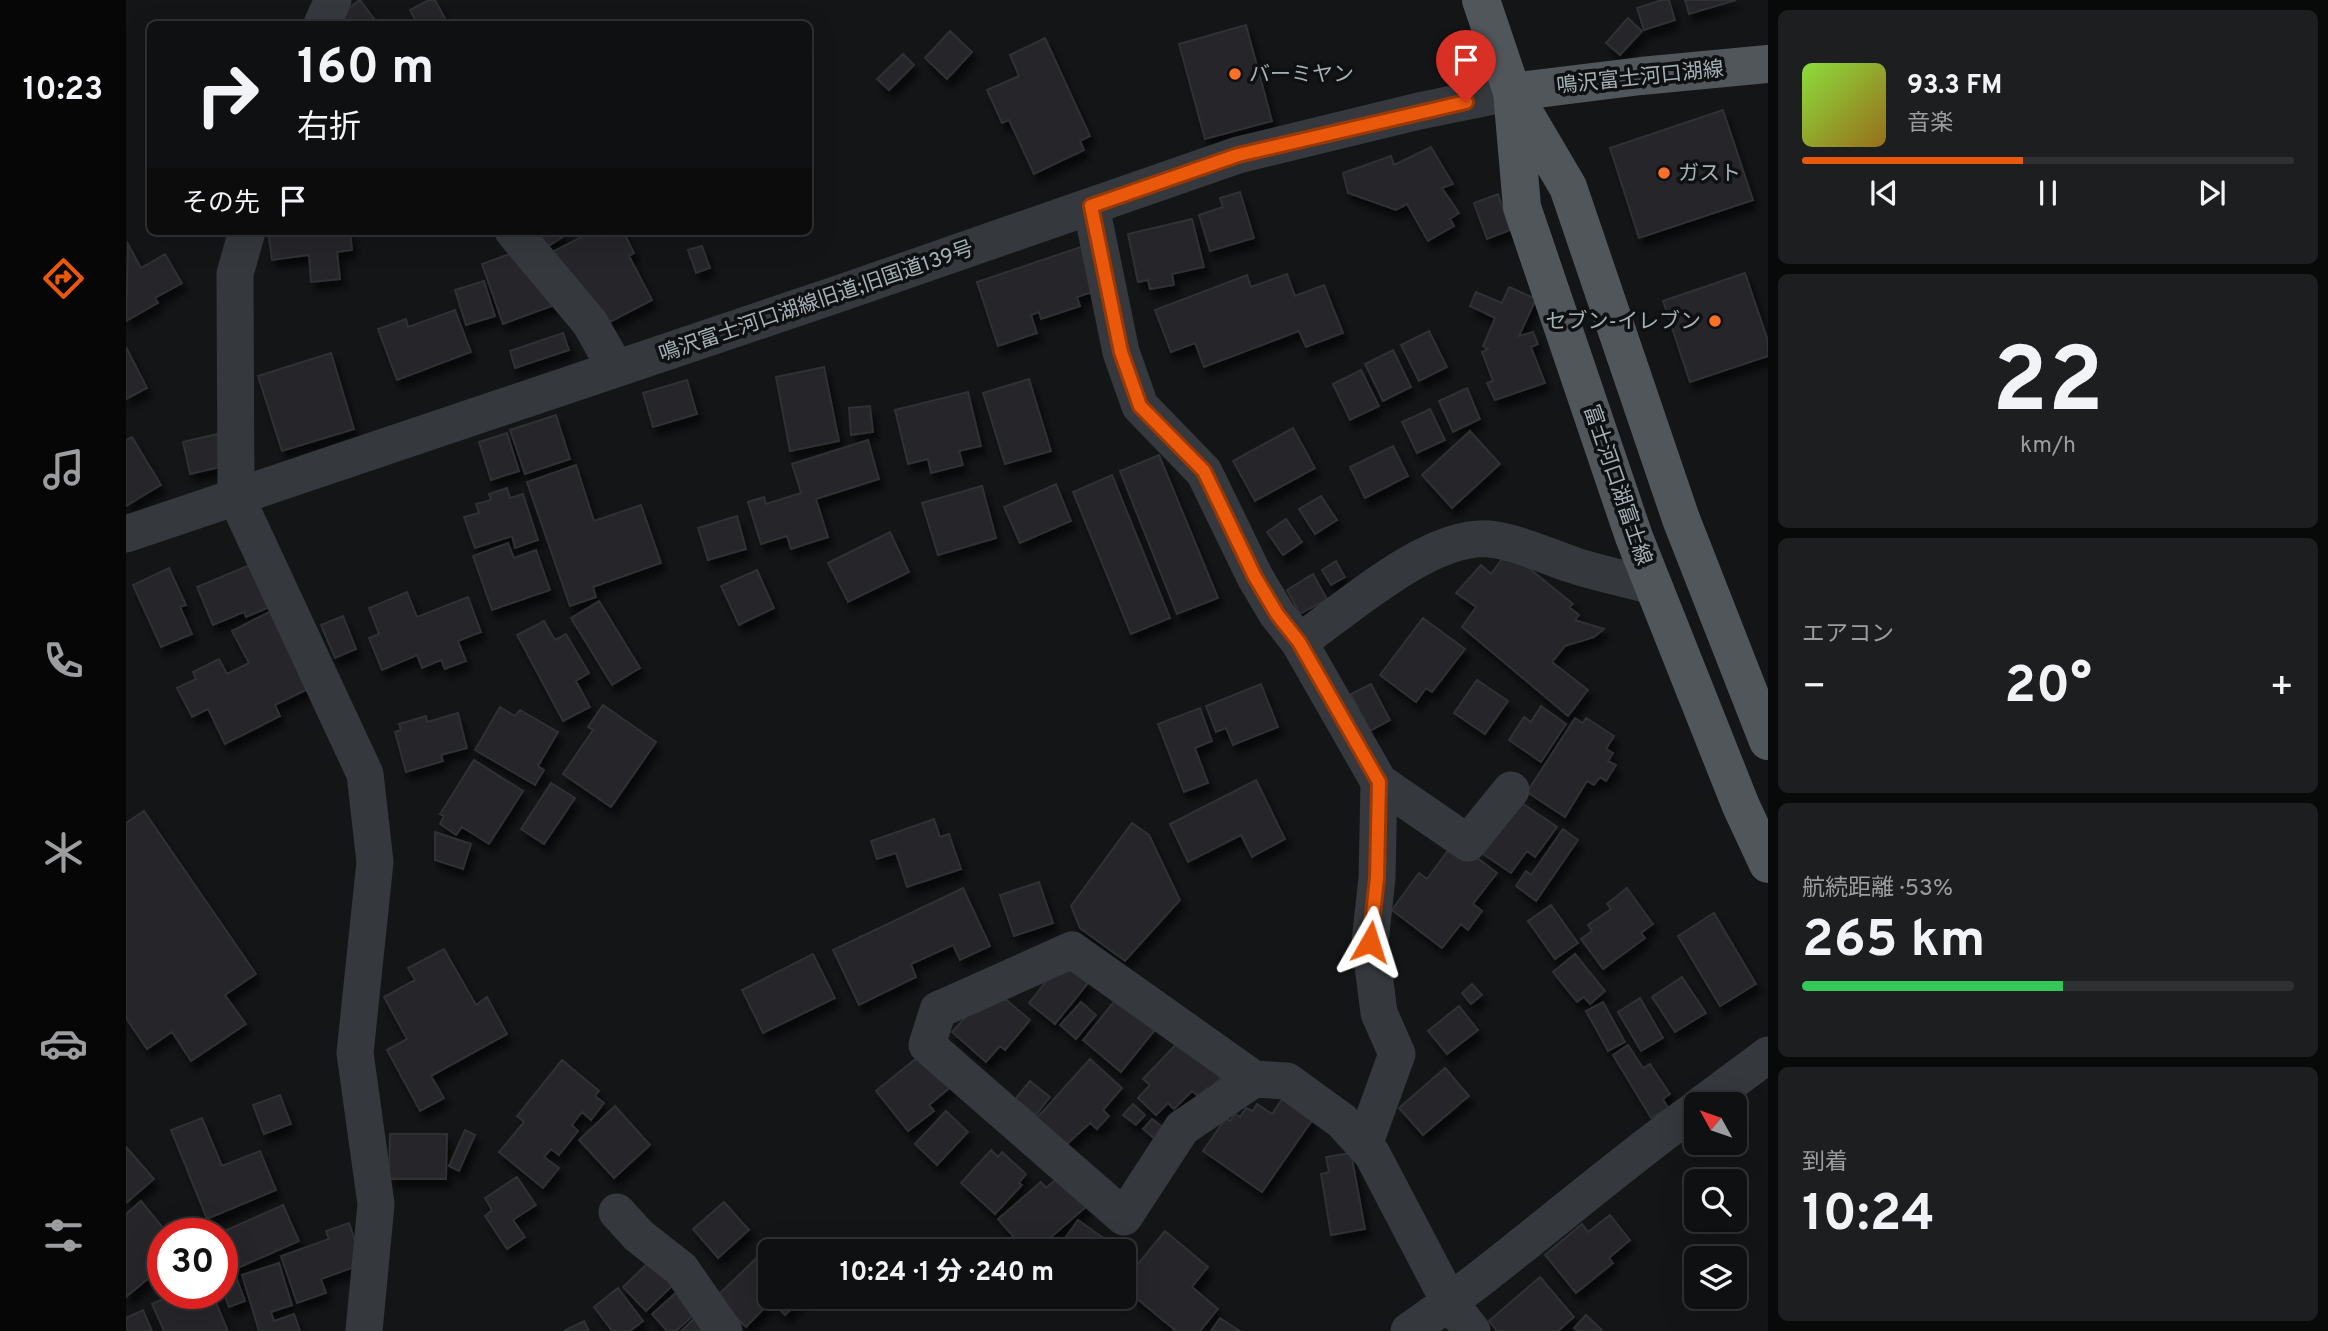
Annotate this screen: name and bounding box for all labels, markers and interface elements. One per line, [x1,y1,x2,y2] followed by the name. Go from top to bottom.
[1436,30,1496,102] pin
[297,39,434,101] text: 160 m
[1447,41,1485,79] icon: arrive
[182,49,273,140] icon: right
[1555,56,1725,101] street label: 鳴沢富士河口湖線
[1249,62,1354,89] place label: バーミヤン
[1227,66,1243,82] marker: バーミヤン
[1907,70,2002,103] text: 93.3 FM
[23,71,103,111] text: 10:23
[297,109,361,149] text: 右折
[1907,110,1953,139] text: 音楽
[1678,161,1741,188] place label: ガスト
[1656,165,1672,181] marker: ガスト
[1865,174,1903,212] icon: previous
[2029,174,2067,212] icon: pause
[2193,174,2231,212] icon: next
[274,182,312,220] icon: arrive
[182,188,260,221] text: その先
[655,236,978,369] street label: 鳴沢富士河口湖線旧道;旧国道139号
[39,254,88,303] icon: directions
[1546,309,1701,336] place label: セブン-イレブン
[1707,313,1723,329] marker: セブン-イレブン
[1992,329,2104,444] text: 22
[1576,402,1657,569] street label: 富士河口湖富士線
[2020,432,2076,461] text: km/h
[39,445,88,494] icon: music
[1802,621,1894,650] text: エアコン
[39,636,88,685] icon: phone
[2004,655,2092,721] text: 20°
[1802,664,1827,713] text: −
[2269,664,2294,713] text: +
[39,828,88,877] icon: climate
[1802,875,1953,904] text: 航続距離 · 53%
[1333,905,1407,979] position arrow
[1802,909,1985,975] text: 265 km
[39,1019,88,1068] icon: car
[1684,1092,1746,1155] north arrow
[1684,1092,1747,1309] map controls
[1802,1149,1848,1178] text: 到着
[1684,1169,1747,1232] button: search
[1802,1183,1935,1249] text: 10:24
[39,1211,88,1260] icon: filters
[147,1218,238,1309] speed limit sign: 30
[1684,1246,1747,1309] button: layers
[840,1257,1054,1290] text: 10:24 · 1 分 · 240 m

